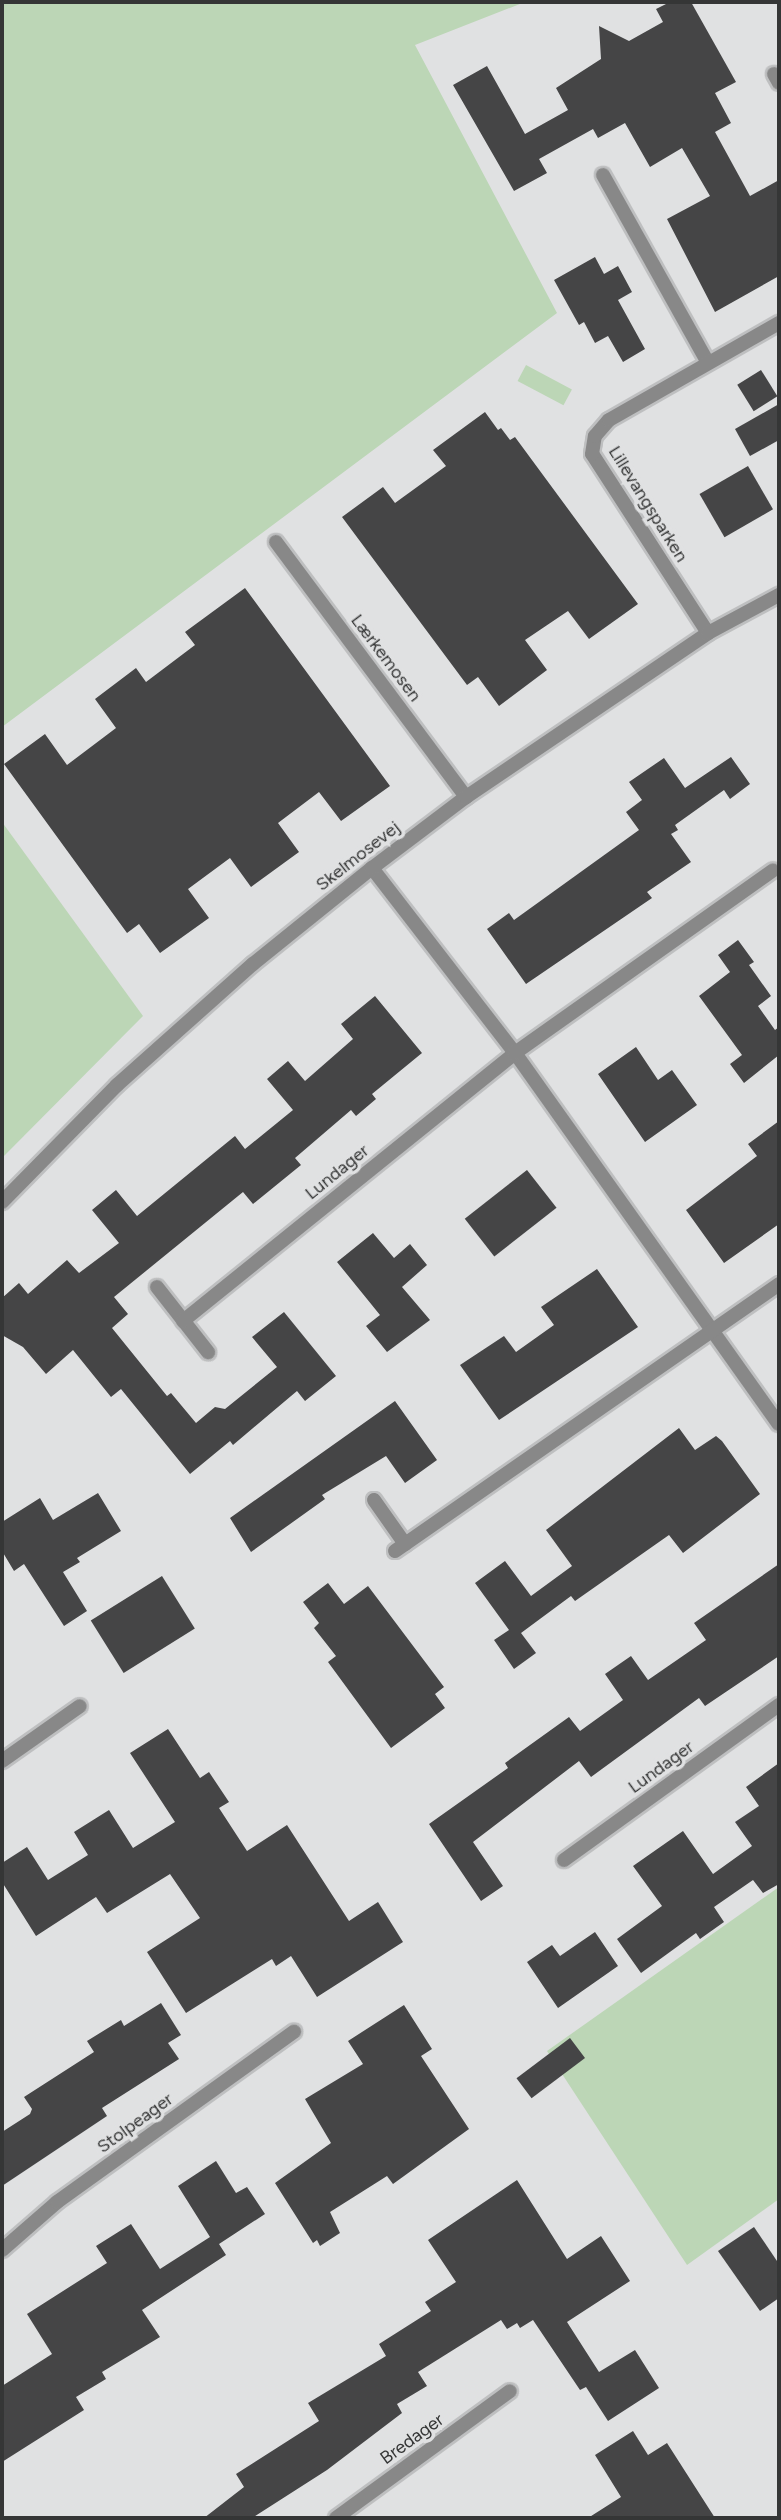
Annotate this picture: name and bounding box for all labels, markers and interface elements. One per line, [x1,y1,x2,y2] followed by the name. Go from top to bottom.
[604,442,692,566] street label: Lillevangsparken
[346,610,426,706] street label: Lærkemosen
[312,816,404,896] street label: Skelmosevej
[301,1140,373,1204] street label: Lundager
[624,1736,698,1798] street label: Lundager
[93,2088,177,2158] street label: Stolpeager
[376,2409,448,2469] street label: Bredager

